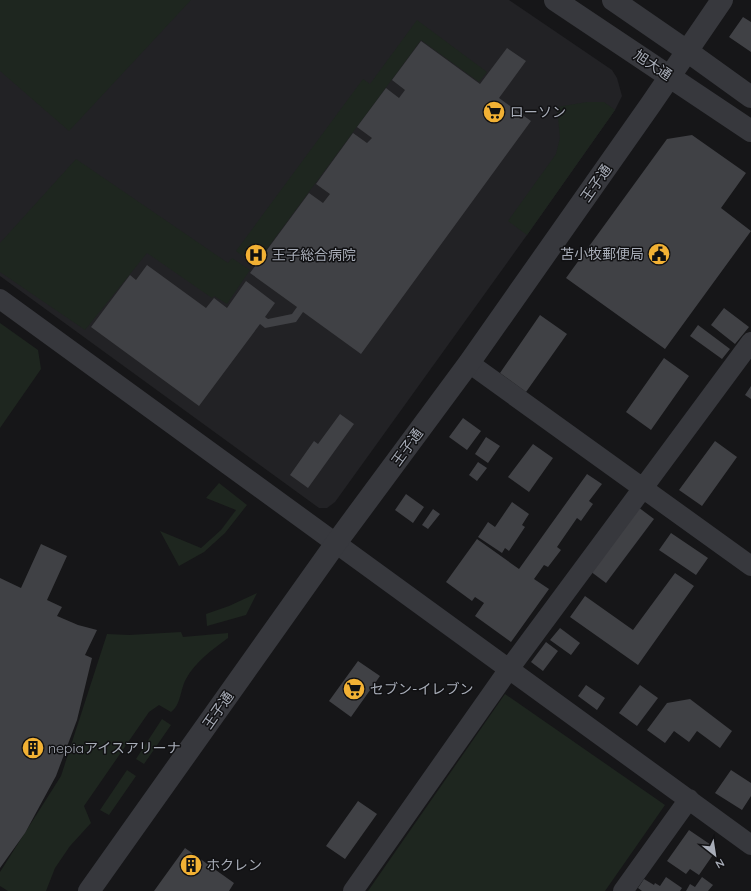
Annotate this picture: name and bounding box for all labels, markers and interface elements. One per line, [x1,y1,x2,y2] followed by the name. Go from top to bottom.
[631,46,675,84] street label: 旭大通
[481,99,507,125] supermarket icon: ローソン
[510,103,566,121] place label: ローソン
[577,161,615,205] street label: 王子通
[646,241,672,267] public building icon: 苫小牧郵便局
[243,242,269,268] hospital icon: 王子総合病院
[560,245,644,263] place label: 苫小牧郵便局
[272,246,356,264] place label: 王子総合病院
[387,425,427,469] street label: 王子通
[341,676,367,702] supermarket icon: セブン-イレブン
[370,680,473,698] place label: セブン-イレブン
[199,688,237,732] street label: 王子通
[20,735,46,761] building icon: nepiaアイスアリーナ
[48,739,181,757] place label: nepiaアイスアリーナ
[695,835,735,875] north arrow
[178,852,204,878] building icon: ホクレン
[206,856,262,874] place label: ホクレン
[713,856,727,872] text: N

